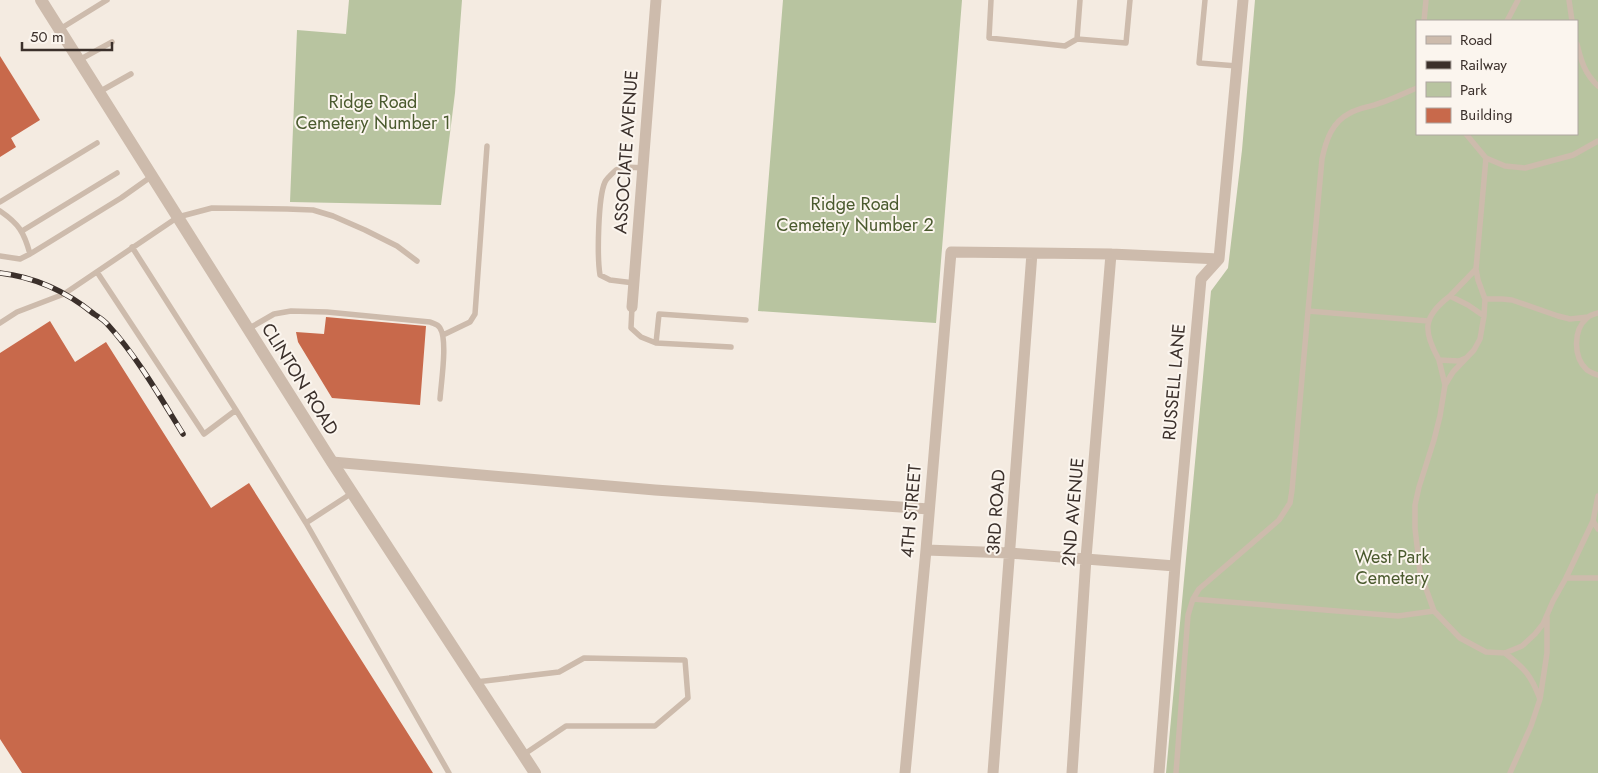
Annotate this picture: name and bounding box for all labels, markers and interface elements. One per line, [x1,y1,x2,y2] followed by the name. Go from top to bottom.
[22,20,112,52] scale bar
[1416,20,1578,135] legend
[30,26,64,48] text: 50 m
[1460,29,1492,51] text: Road
[1460,54,1507,76] text: Railway
[607,69,645,235] street label: ASSOCIATE AVENUE
[1460,79,1487,101] text: Park
[295,89,451,136] park label: Ridge Road Cemetery Number 1
[1460,104,1512,126] text: Building
[776,191,934,238] park label: Ridge Road Cemetery Number 2
[255,318,345,440] street label: CLINTON ROAD
[1156,323,1192,441] street label: RUSSELL LANE
[1055,457,1091,567] street label: 2ND AVENUE
[894,463,928,559] street label: 4TH STREET
[980,468,1012,556] street label: 3RD ROAD
[1355,544,1429,591] park label: West Park Cemetery

